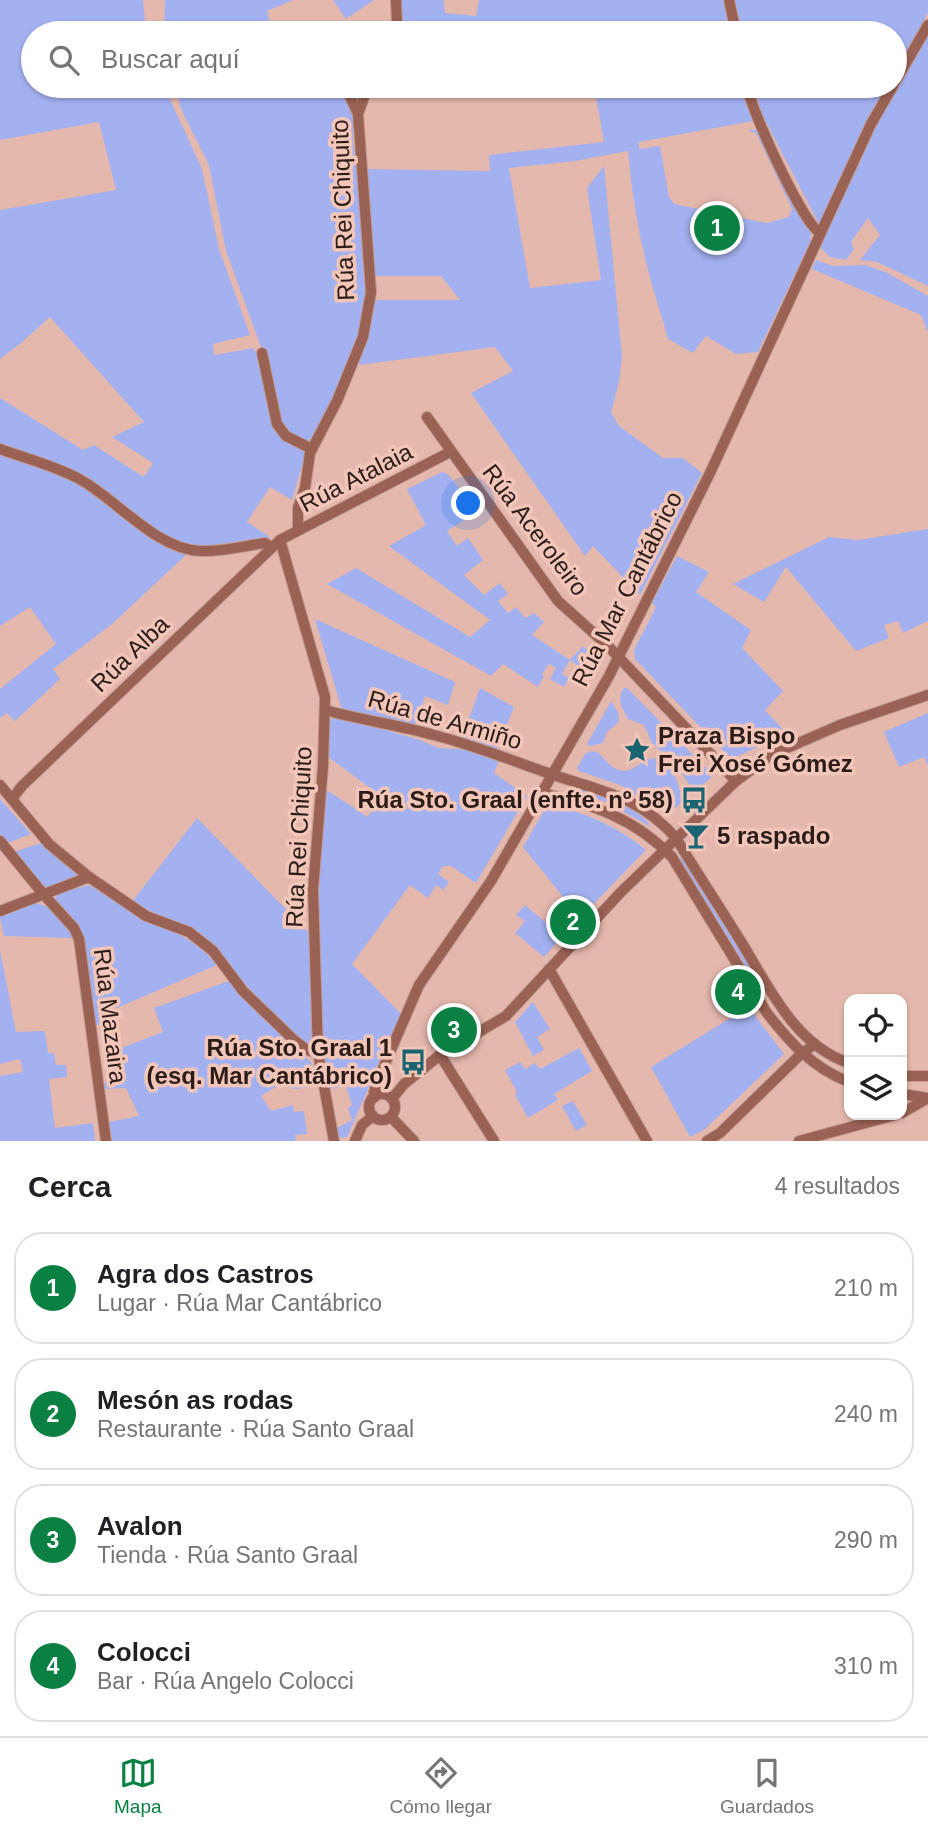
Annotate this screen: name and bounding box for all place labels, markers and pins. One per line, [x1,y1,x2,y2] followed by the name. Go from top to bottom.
[694,202,740,254] pin: 1
[658,722,853,777] place label: Praza Bispo Frei Xosé Gómez
[622,735,652,765] place icon: Praza Bispo Frei Xosé Gómez
[679,785,709,815] bus stop icon: Rúa Sto. Graal (enfte. nº 58)
[358,786,673,813] place label: Rúa Sto. Graal (enfte. nº 58)
[681,821,711,851] bar icon: 5 raspado
[717,822,830,849] place label: 5 raspado
[550,896,596,948] pin: 2
[715,966,761,1018] pin: 4
[431,1004,477,1056] pin: 3
[147,1034,392,1089] place label: Rúa Sto. Graal 1 (esq. Mar Cantábrico)
[398,1047,428,1077] bus stop icon: Rúa Sto. Graal 1 (esq. Mar Cantábrico)

